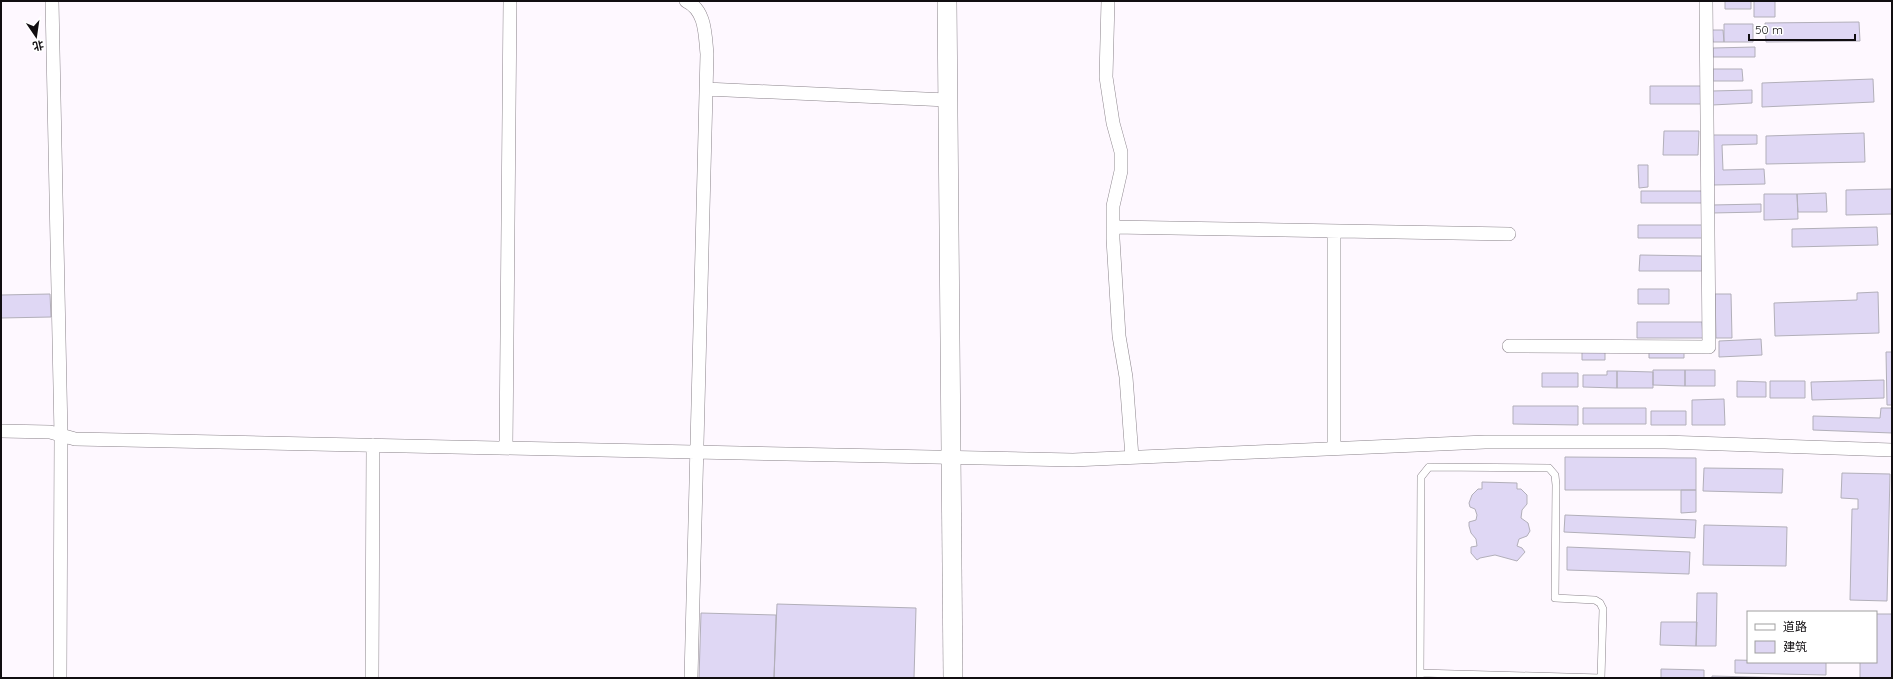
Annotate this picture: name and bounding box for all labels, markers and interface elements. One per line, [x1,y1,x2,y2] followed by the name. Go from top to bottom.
[16,16,56,56] north arrow
[1749,16,1855,42] scale bar
[1755,22,1783,37] text: 50 m
[31,38,45,54] text: 北
[1747,611,1877,663] legend
[1783,619,1807,634] text: 道路
[1783,639,1807,654] text: 建筑

